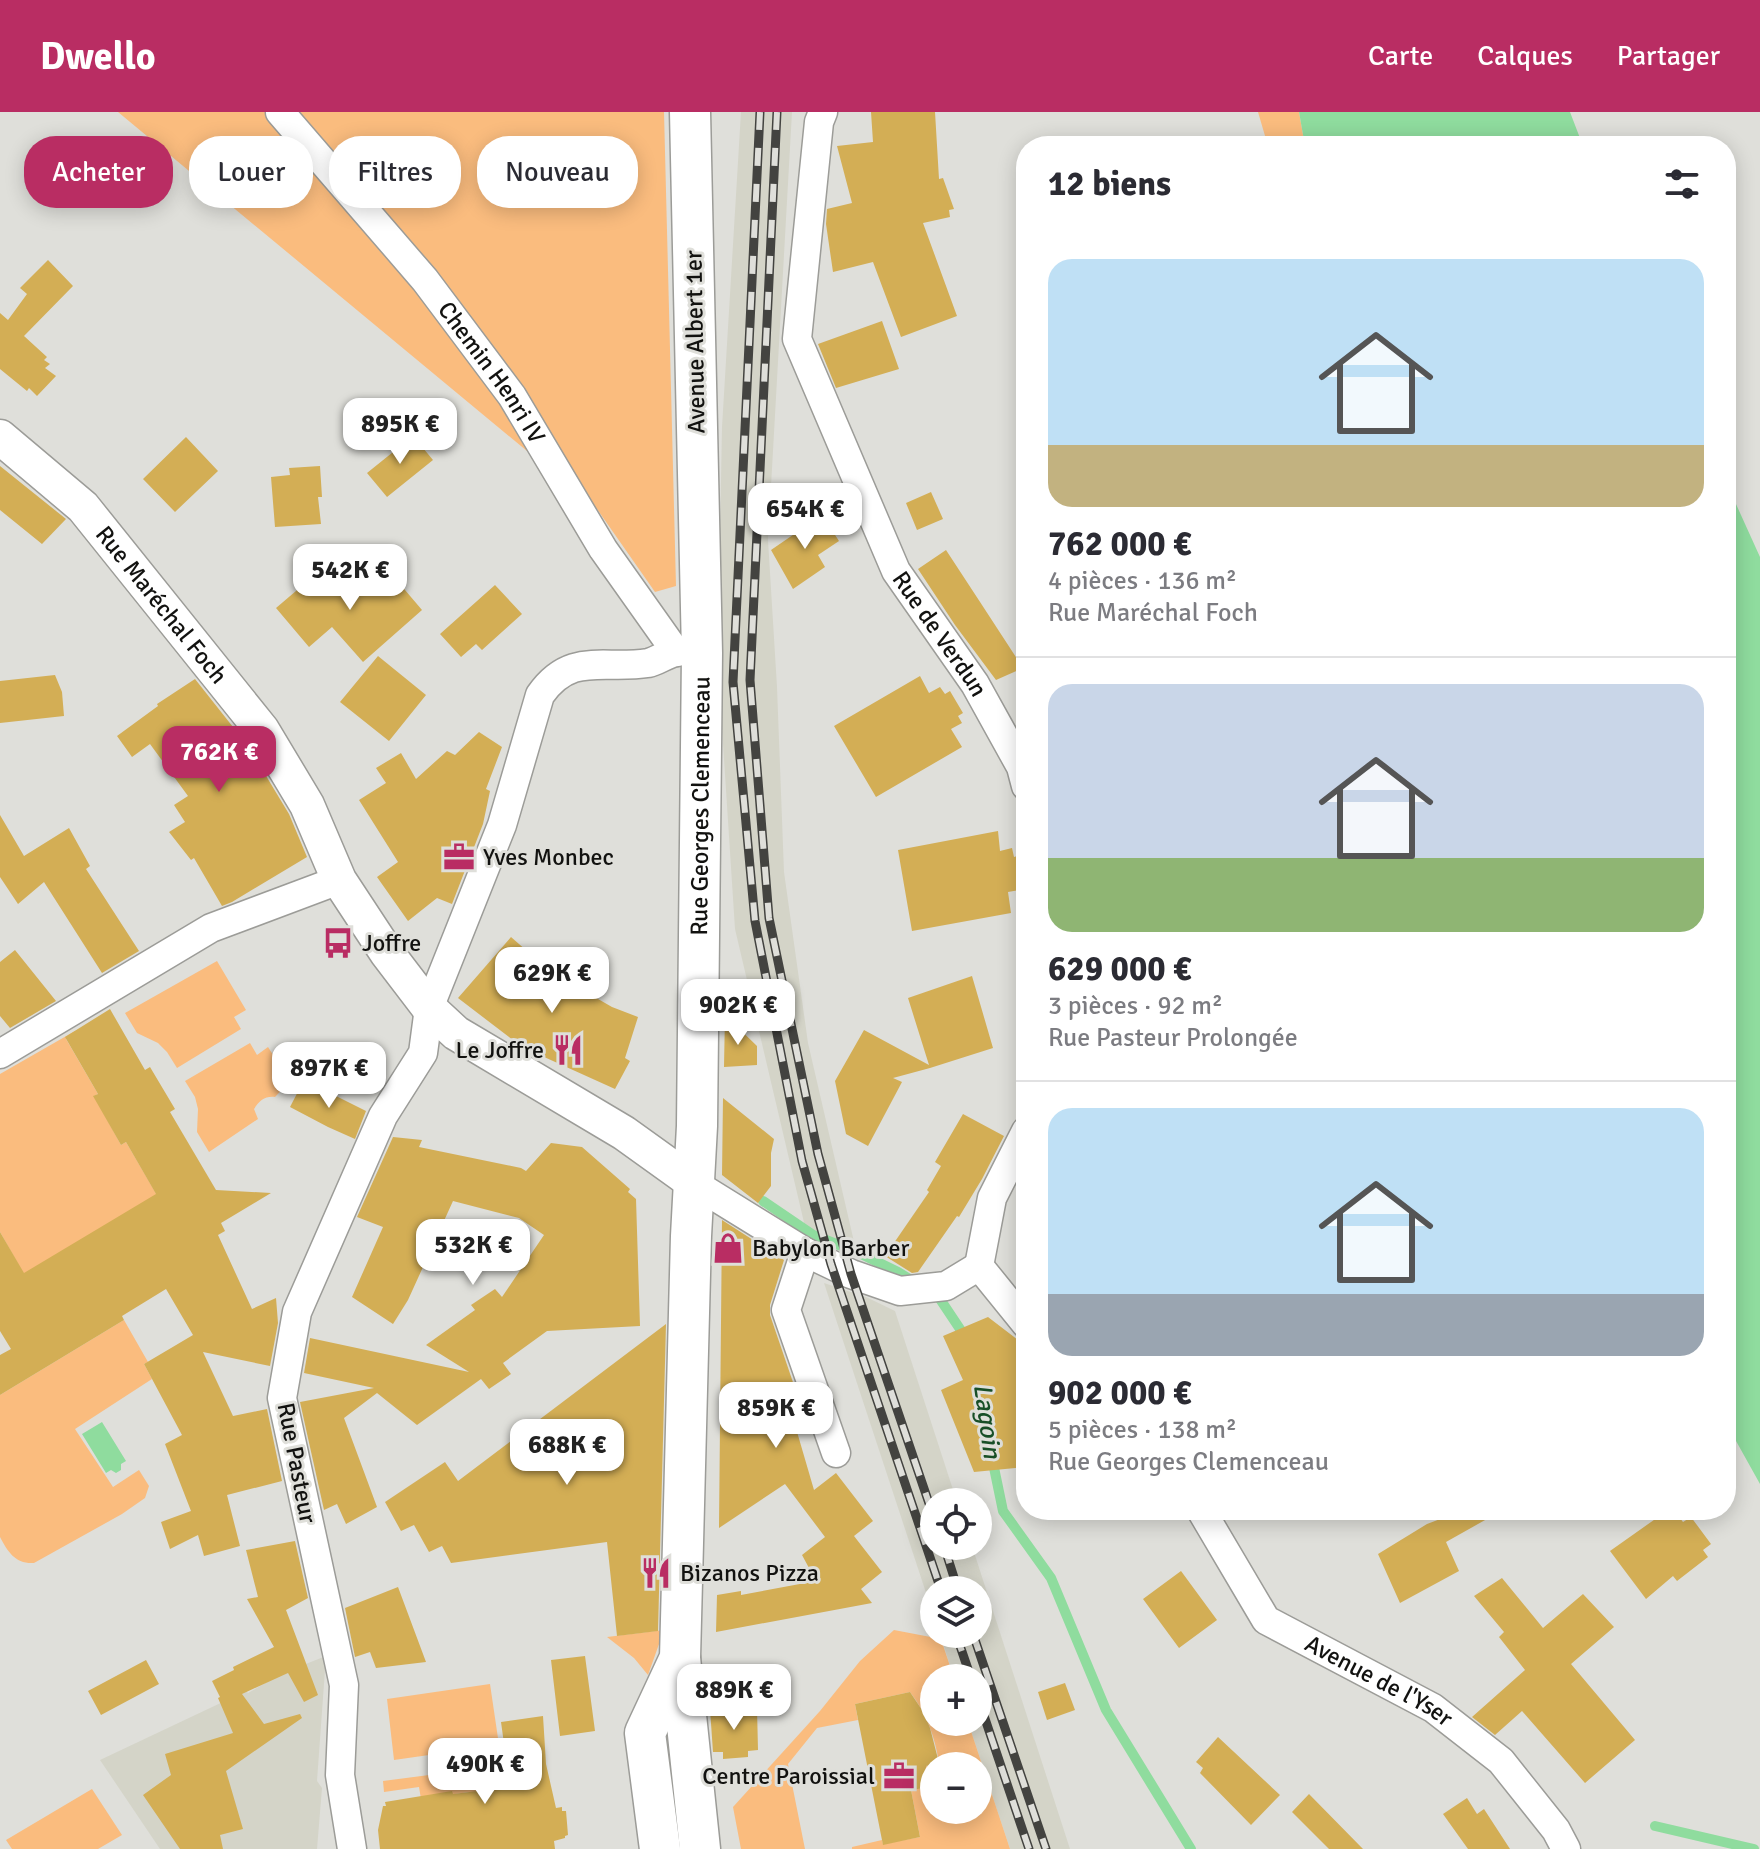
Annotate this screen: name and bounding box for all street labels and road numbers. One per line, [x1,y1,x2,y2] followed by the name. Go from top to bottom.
[678,250,712,434] street label: Avenue Albert 1er
[431,296,552,449] street label: Chemin Henri IV
[89,520,234,690] street label: Rue Maréchal Foch
[886,565,994,702] street label: Rue de Verdun
[684,676,717,936] street label: Rue Georges Clemenceau
[271,1400,323,1526] street label: Rue Pasteur
[1300,1628,1459,1733] street label: Avenue de l'Yser

